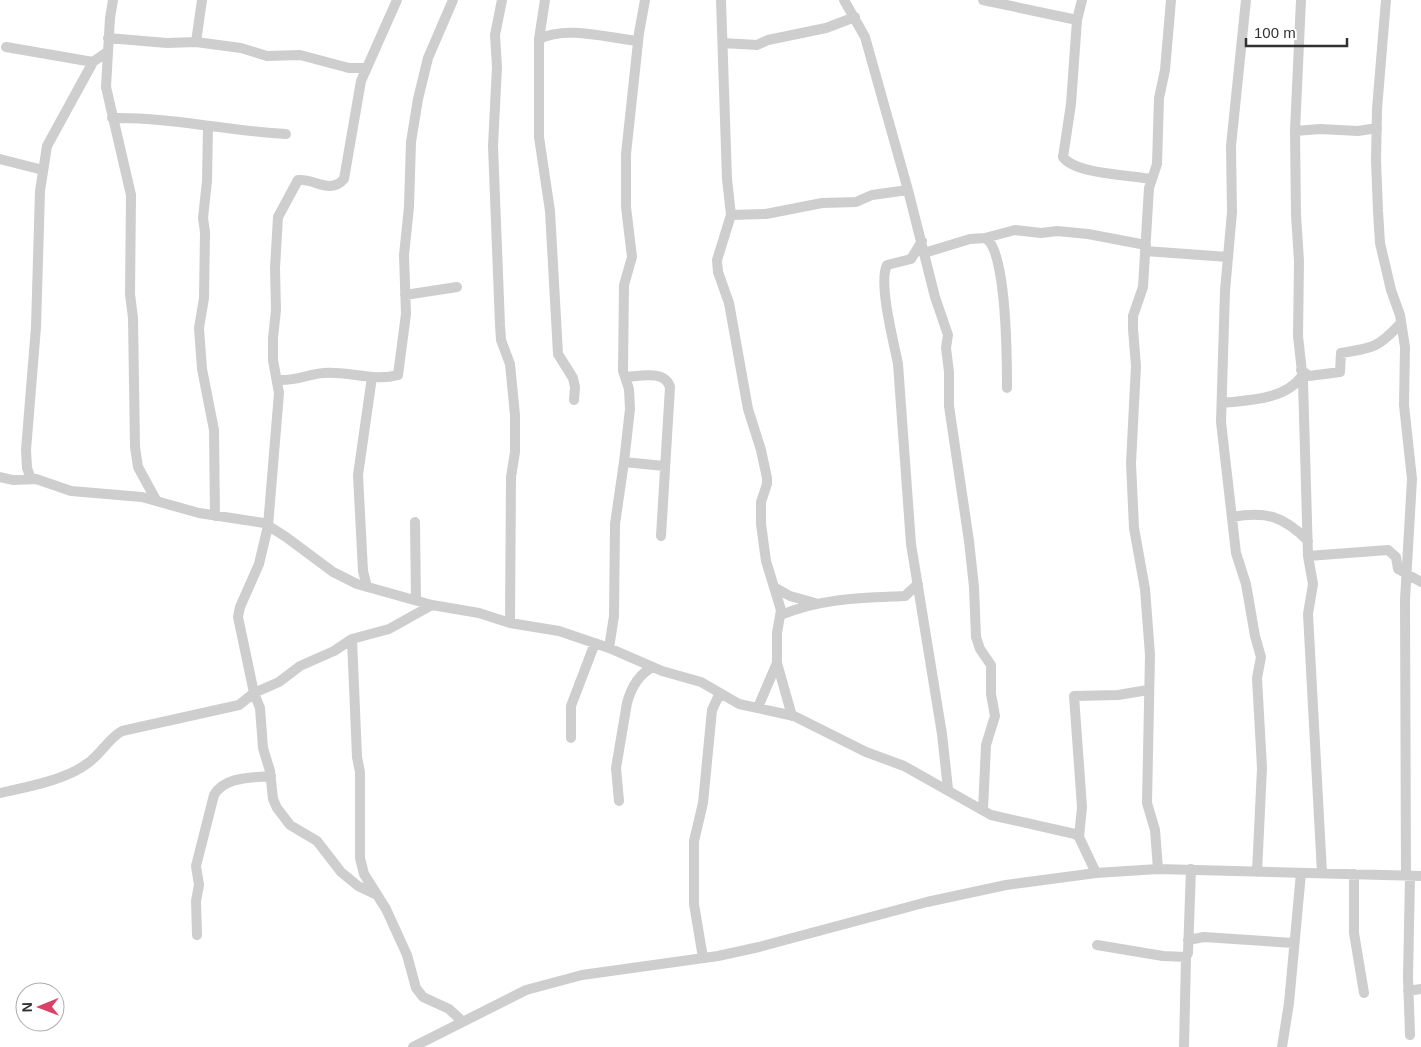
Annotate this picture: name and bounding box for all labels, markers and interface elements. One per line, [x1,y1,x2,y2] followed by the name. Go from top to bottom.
[1246,15,1347,47] scale bar
[1254,24,1296,41] text: 100 m
[15,982,65,1032] north arrow
[19,1002,35,1012] text: N

